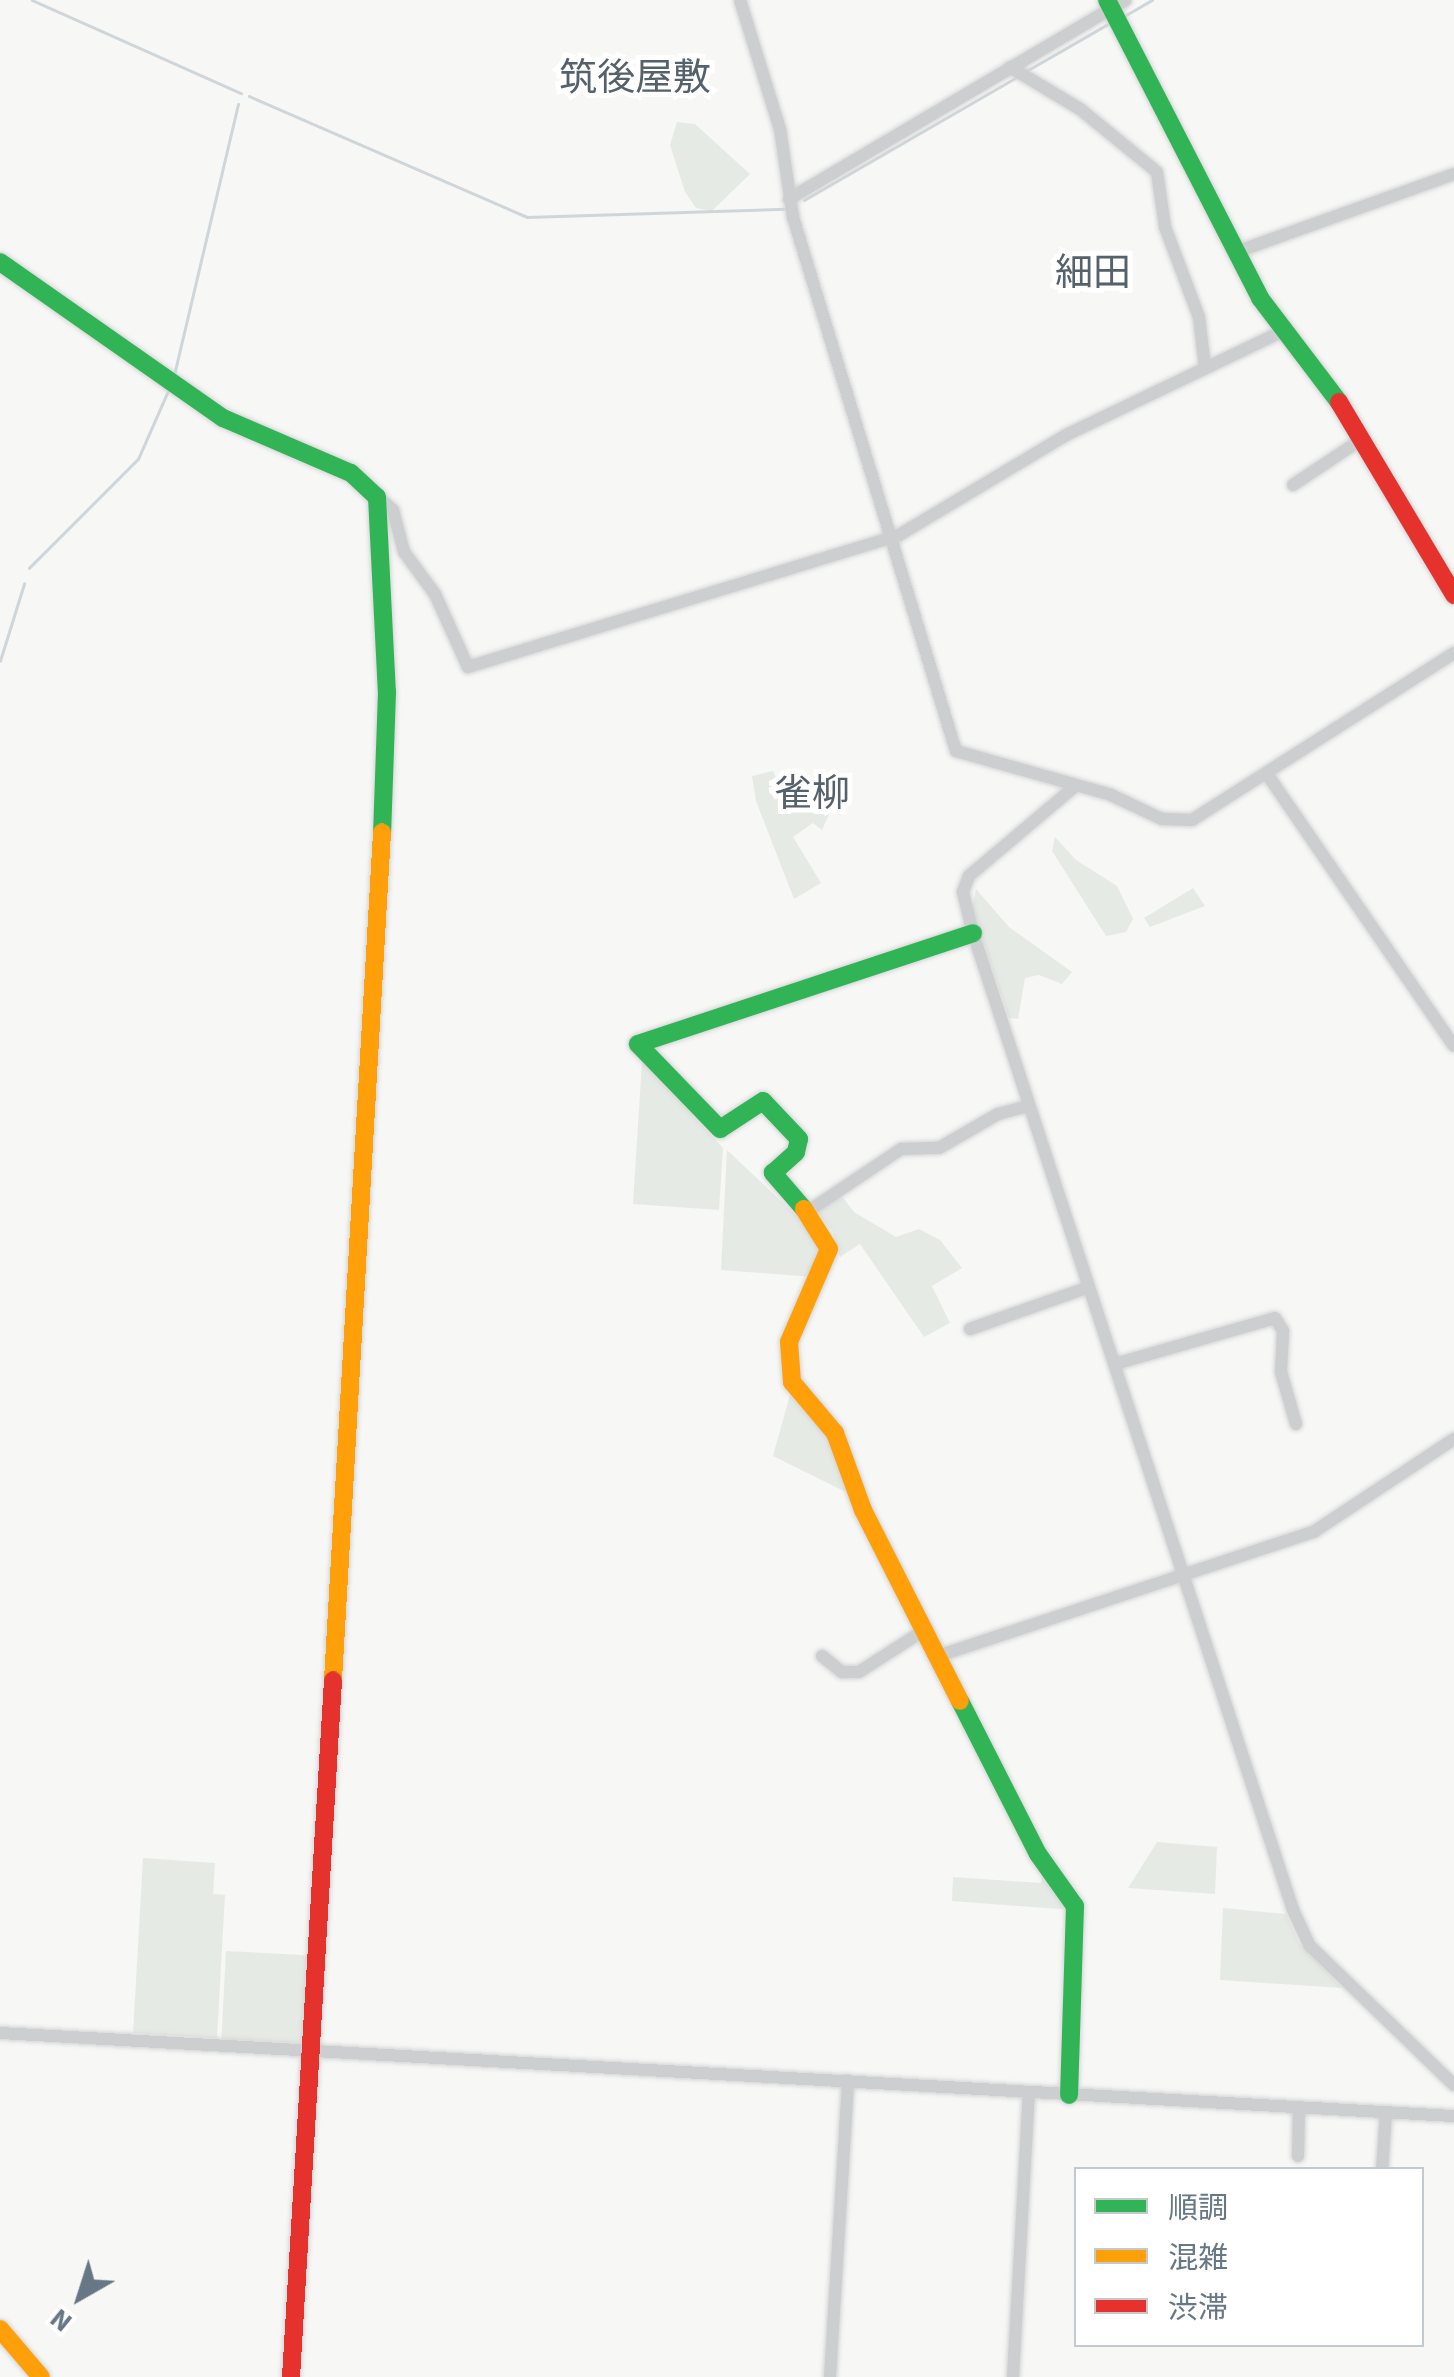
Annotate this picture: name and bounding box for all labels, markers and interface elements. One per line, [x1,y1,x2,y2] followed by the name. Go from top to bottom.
[559,56,711,102] district label: 筑後屋敷
[1055,251,1131,297] district label: 細田
[774,772,850,818] district label: 雀柳
[1074,2167,1424,2347] legend
[1168,2187,1228,2230] text: 順調
[1168,2237,1228,2280] text: 混雑
[30,2247,130,2347] north arrow
[1168,2287,1228,2330] text: 渋滞
[41,2299,81,2342] text: N

